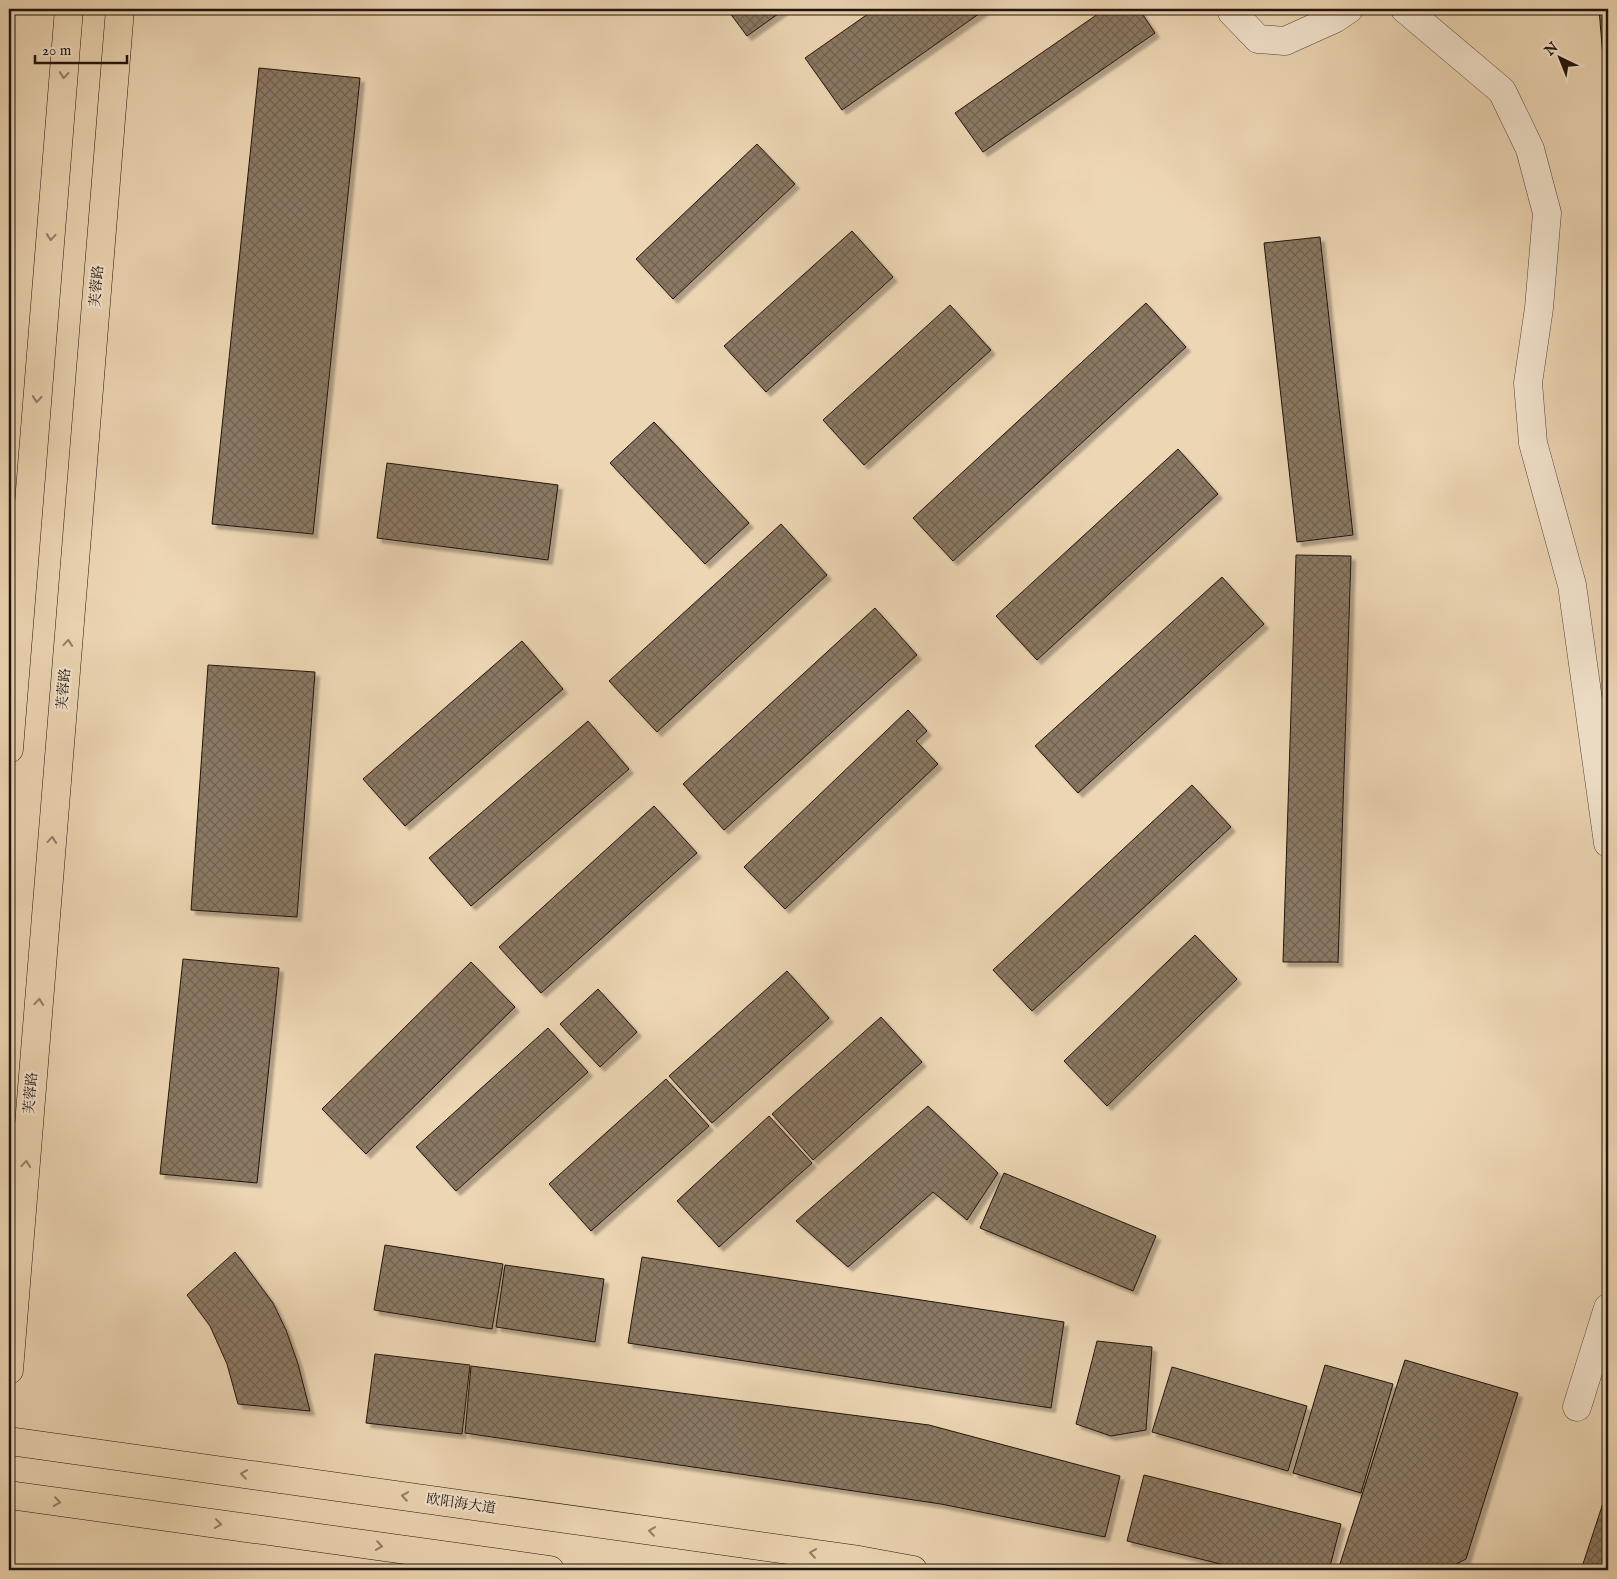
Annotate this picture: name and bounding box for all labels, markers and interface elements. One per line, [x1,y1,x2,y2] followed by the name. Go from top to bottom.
[35,32,128,64] scale bar
[1534,32,1584,82] north arrow
[1541,39,1562,61] text: N
[42,41,72,60] text: 20 m
[59,71,70,79] one-way arrow
[45,233,56,241] one-way arrow
[86,264,108,308] street label: 芙蓉路
[32,395,43,403] one-way arrow
[62,639,73,647] one-way arrow
[53,667,75,711] street label: 芙蓉路
[46,836,57,844] one-way arrow
[33,998,44,1006] one-way arrow
[20,1071,42,1115] street label: 芙蓉路
[20,1160,31,1168] one-way arrow
[239,1469,247,1480] one-way arrow
[425,1490,497,1518] street label: 欧阳海大道
[400,1492,409,1502] one-way arrow
[53,1496,61,1506] one-way arrow
[214,1518,222,1529] one-way arrow
[648,1526,656,1537] one-way arrow
[375,1541,383,1551] one-way arrow
[809,1548,817,1559] one-way arrow

